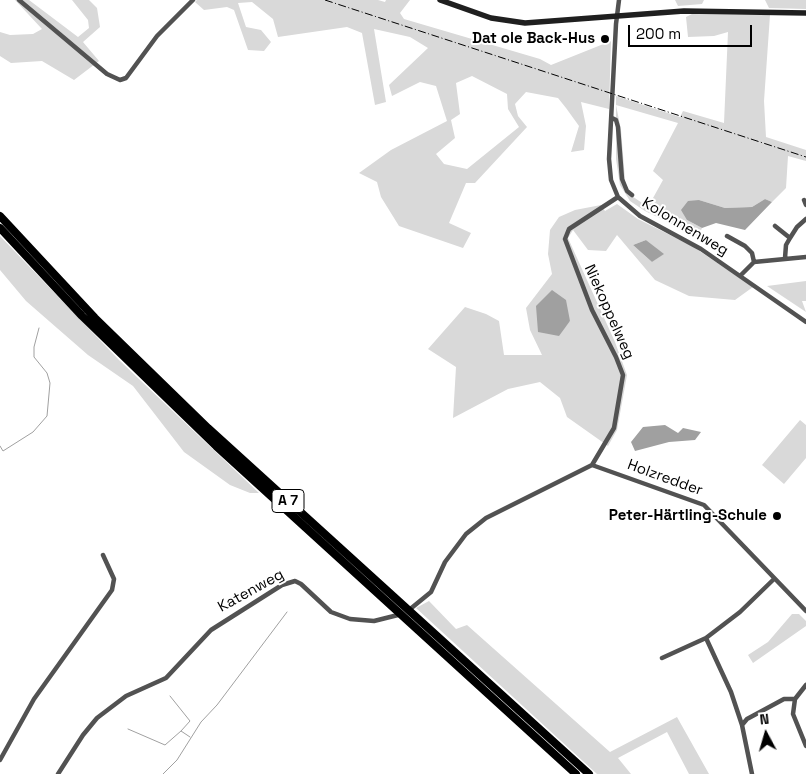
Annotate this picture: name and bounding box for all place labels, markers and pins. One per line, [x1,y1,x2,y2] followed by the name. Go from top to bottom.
[472,30,595,48] place label: Dat ole Back-Hus
[599,33,611,45] marker: Dat ole Back-Hus
[609,507,767,525] place label: Peter-Härtling-Schule
[771,510,783,522] marker: Peter-Härtling-Schule

